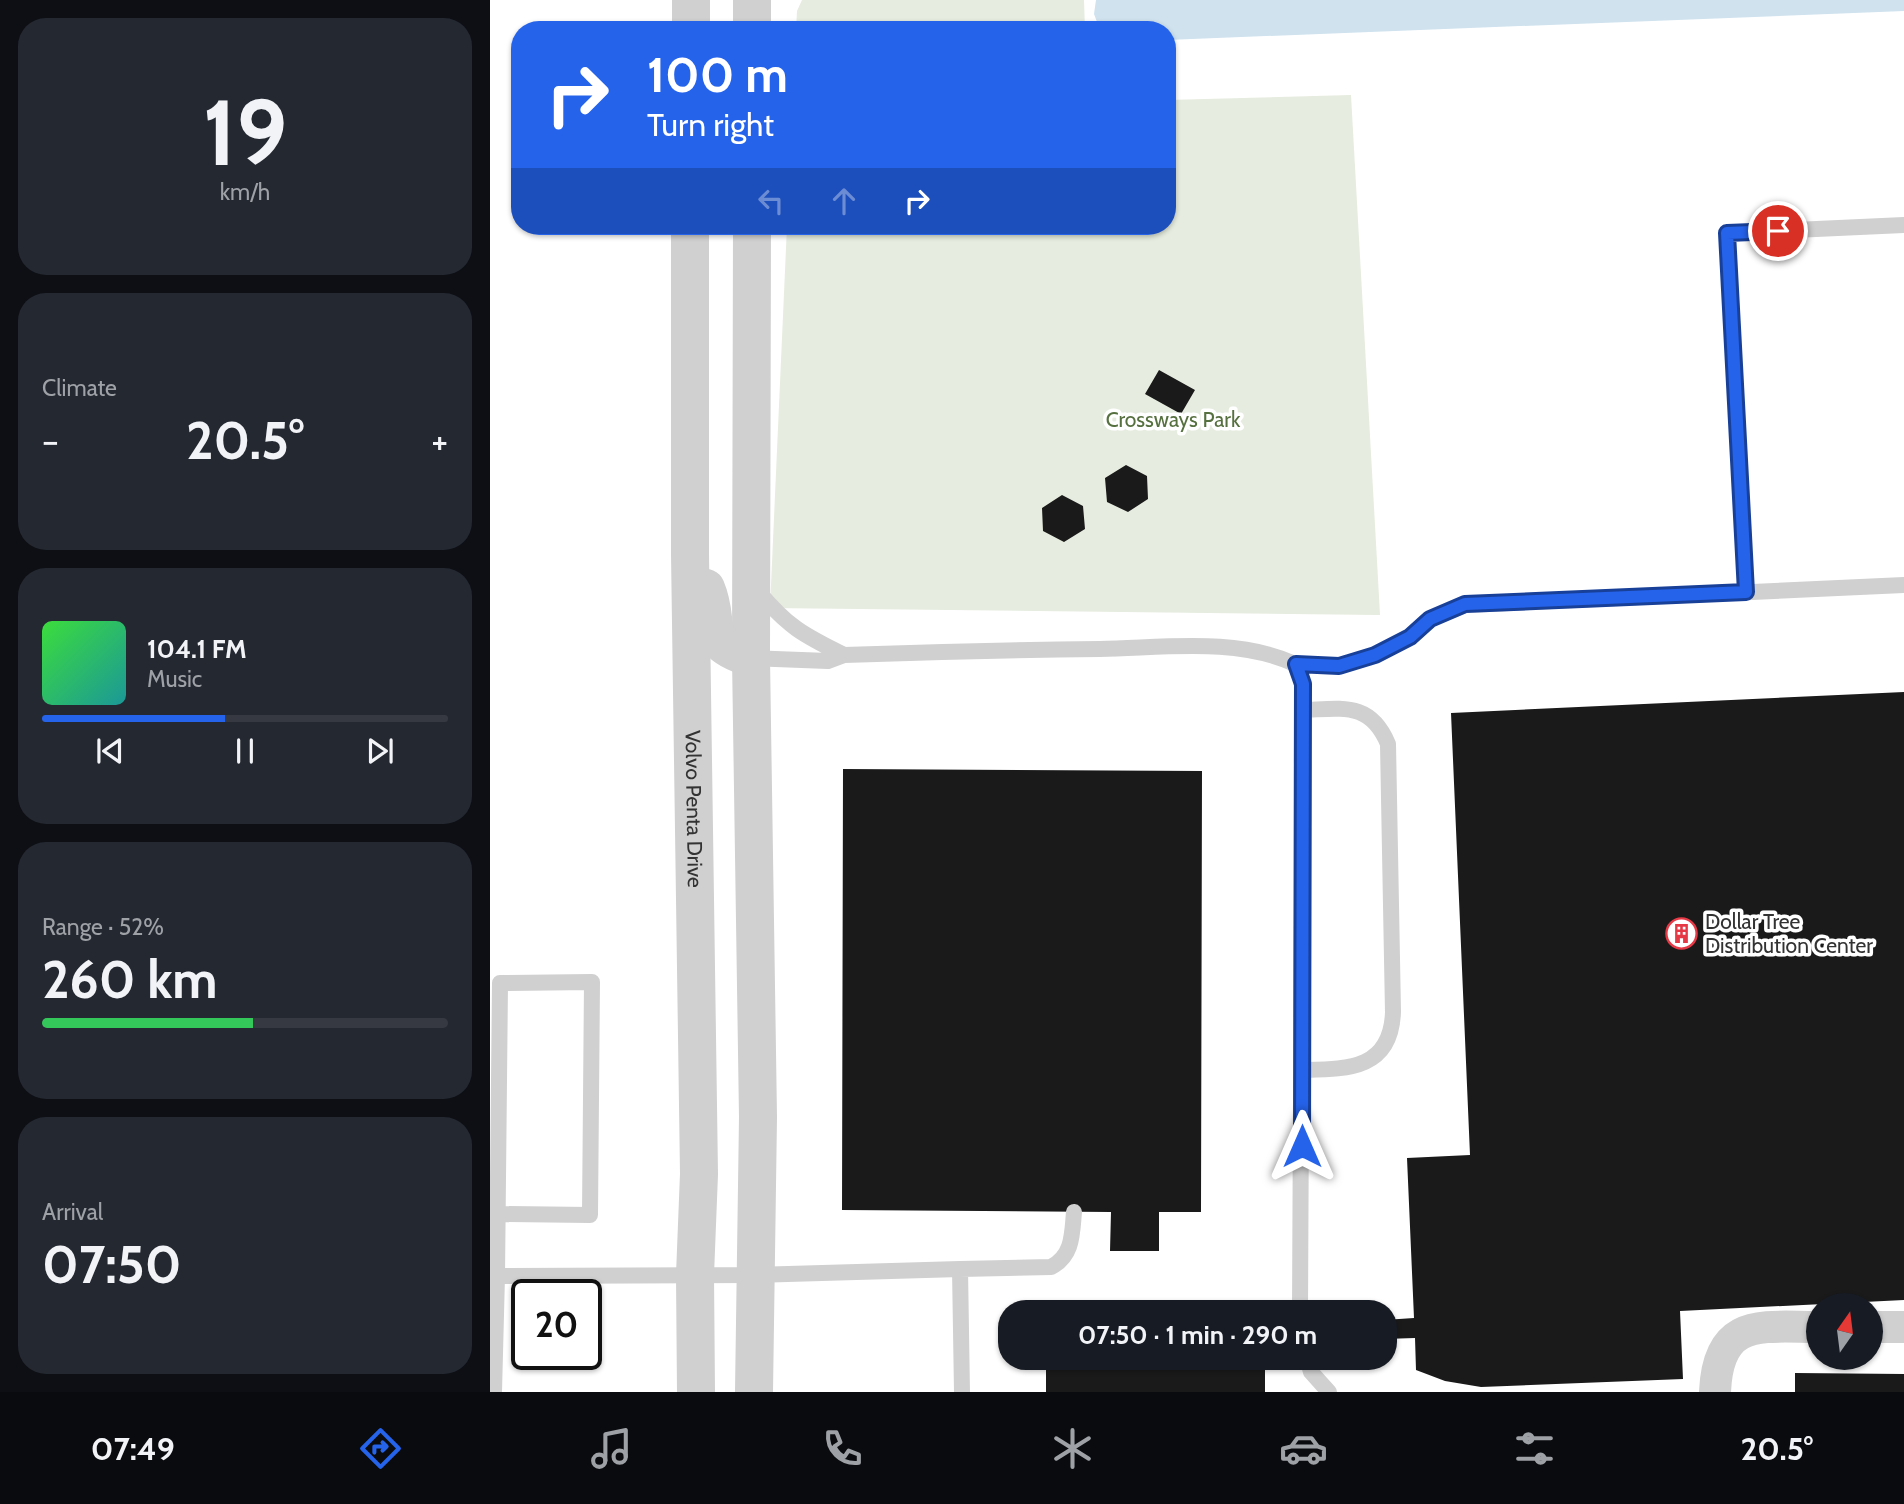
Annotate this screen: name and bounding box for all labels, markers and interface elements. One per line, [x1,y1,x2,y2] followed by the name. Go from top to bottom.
[647,45,788,104] text: 100 m
[532,49,623,140] icon: right
[203,77,287,188] text: 19
[647,105,774,144] text: Turn right
[220,178,270,206] text: km/h
[752,182,790,220] icon: left
[825,182,863,220] icon: ahead
[898,182,936,220] icon: right
[1748,201,1808,261] pin
[1759,212,1797,250] icon: arrive
[42,374,117,402] text: Climate
[1106,407,1241,432] park label: Crossways Park
[186,409,304,472] text: 20.5°
[42,417,59,464] text: −
[431,417,448,464] text: +
[147,633,247,665] text: 104.1 FM
[147,665,202,693] text: Music
[681,730,708,888] street label: Volvo Penta Drive
[91,732,129,770] icon: previous
[226,732,264,770] icon: pause
[361,732,399,770] icon: next
[1705,909,1873,958] place label: Dollar Tree Distribution Center
[42,913,164,941] text: Range · 52%
[1665,917,1699,951] building icon: Dollar Tree Distribution Center
[42,948,218,1011] text: 260 km
[1265,1109,1339,1183] position arrow
[42,1198,103,1226] text: Arrival
[42,1233,181,1296] text: 07:50
[511,1279,602,1370] speed limit sign: 20
[1806,1293,1883,1370] north arrow
[1806,1293,1883,1370] map controls
[1078,1319,1317,1351] text: 07:50 · 1 min · 290 m
[356,1424,405,1473] icon: directions
[587,1424,636,1473] icon: music
[818,1424,867,1473] icon: phone
[1048,1424,1097,1473] icon: climate
[1279,1424,1328,1473] icon: car
[1510,1424,1559,1473] icon: filters
[91,1429,175,1468] text: 07:49
[1740,1429,1813,1468] text: 20.5°

